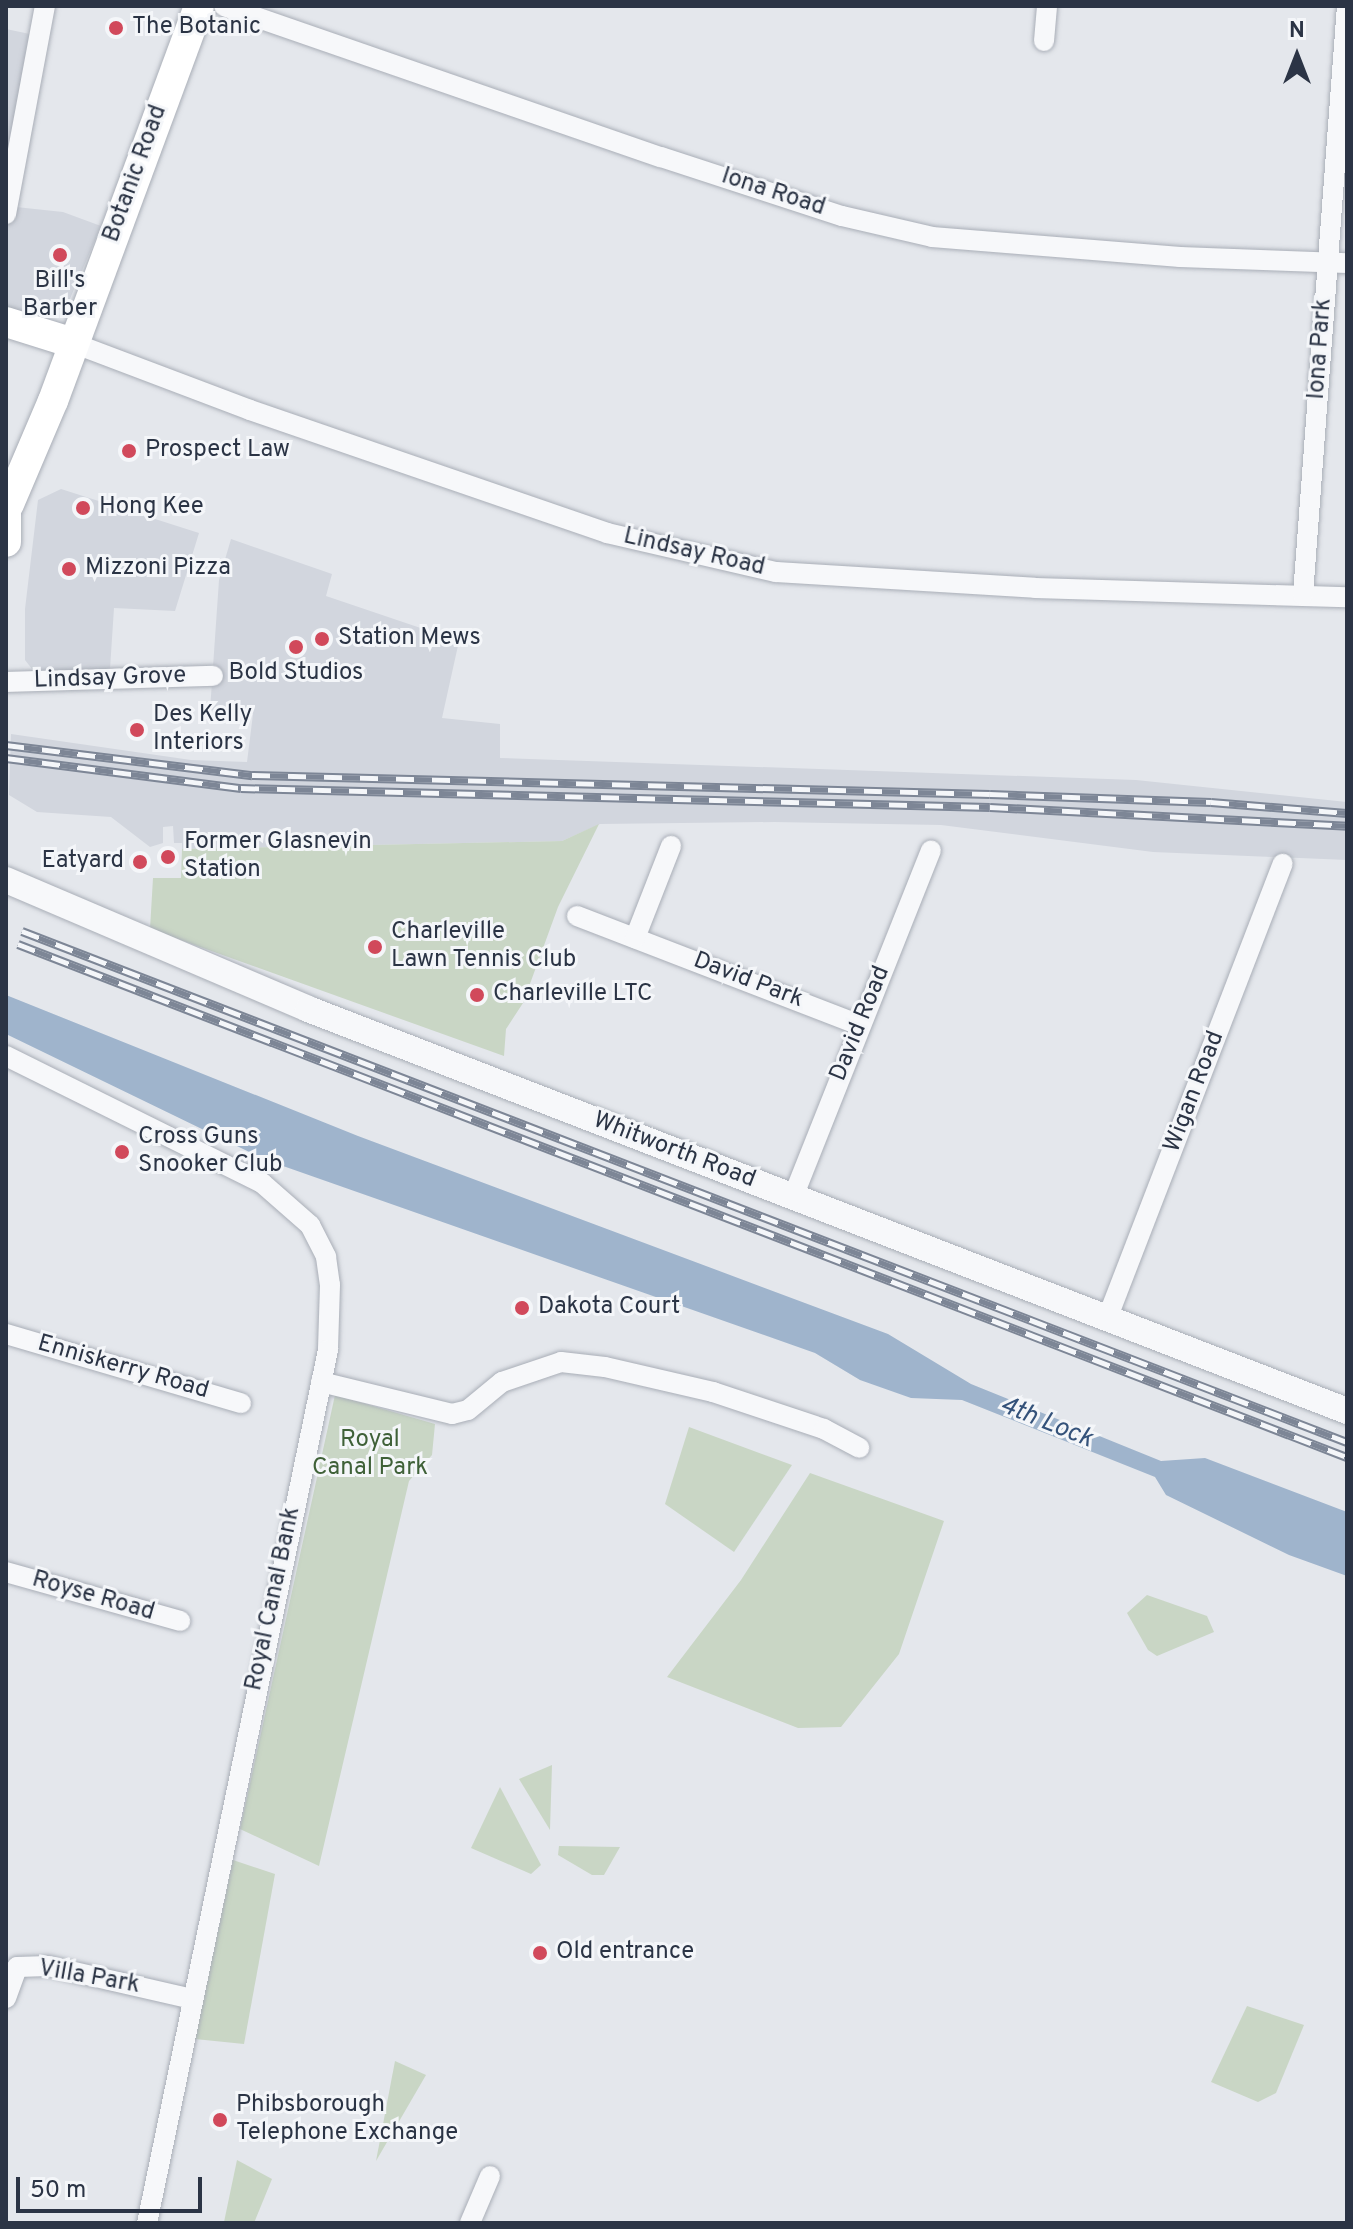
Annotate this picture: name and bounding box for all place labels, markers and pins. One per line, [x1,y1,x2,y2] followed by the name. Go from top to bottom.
[132,14,261,42] place label: The Botanic
[107,19,125,37] marker: The Botanic
[51,246,69,264] marker: Bill's Barber
[23,268,97,324] place label: Bill's Barber
[145,437,290,465] place label: Prospect Law
[120,442,138,460] marker: Prospect Law
[99,494,204,522] place label: Hong Kee
[74,499,92,517] marker: Hong Kee
[85,555,231,583] place label: Mizzoni Pizza
[60,560,78,578] marker: Mizzoni Pizza
[338,625,481,653] place label: Station Mews
[313,630,331,648] marker: Station Mews
[287,638,305,656] marker: Bold Studios
[229,660,363,688] place label: Bold Studios
[153,702,252,758] place label: Des Kelly Interiors
[128,721,146,739] marker: Des Kelly Interiors
[184,829,372,885] place label: Former Glasnevin Station
[41,848,124,876] place label: Eatyard
[159,848,177,866] marker: Former Glasnevin Station
[131,853,149,871] marker: Eatyard
[391,919,577,975] place label: Charleville Lawn Tennis Club
[366,938,384,956] marker: Charleville Lawn Tennis Club
[493,981,653,1009] place label: Charleville LTC
[468,986,486,1004] marker: Charleville LTC
[138,1124,282,1180] place label: Cross Guns Snooker Club
[113,1143,131,1161] marker: Cross Guns Snooker Club
[538,1294,680,1322] place label: Dakota Court
[513,1299,531,1317] marker: Dakota Court
[556,1939,694,1967] place label: Old entrance
[531,1944,549,1962] marker: Old entrance
[236,2092,458,2148] place label: Phibsborough Telephone Exchange
[211,2111,229,2129] marker: Phibsborough Telephone Exchange

